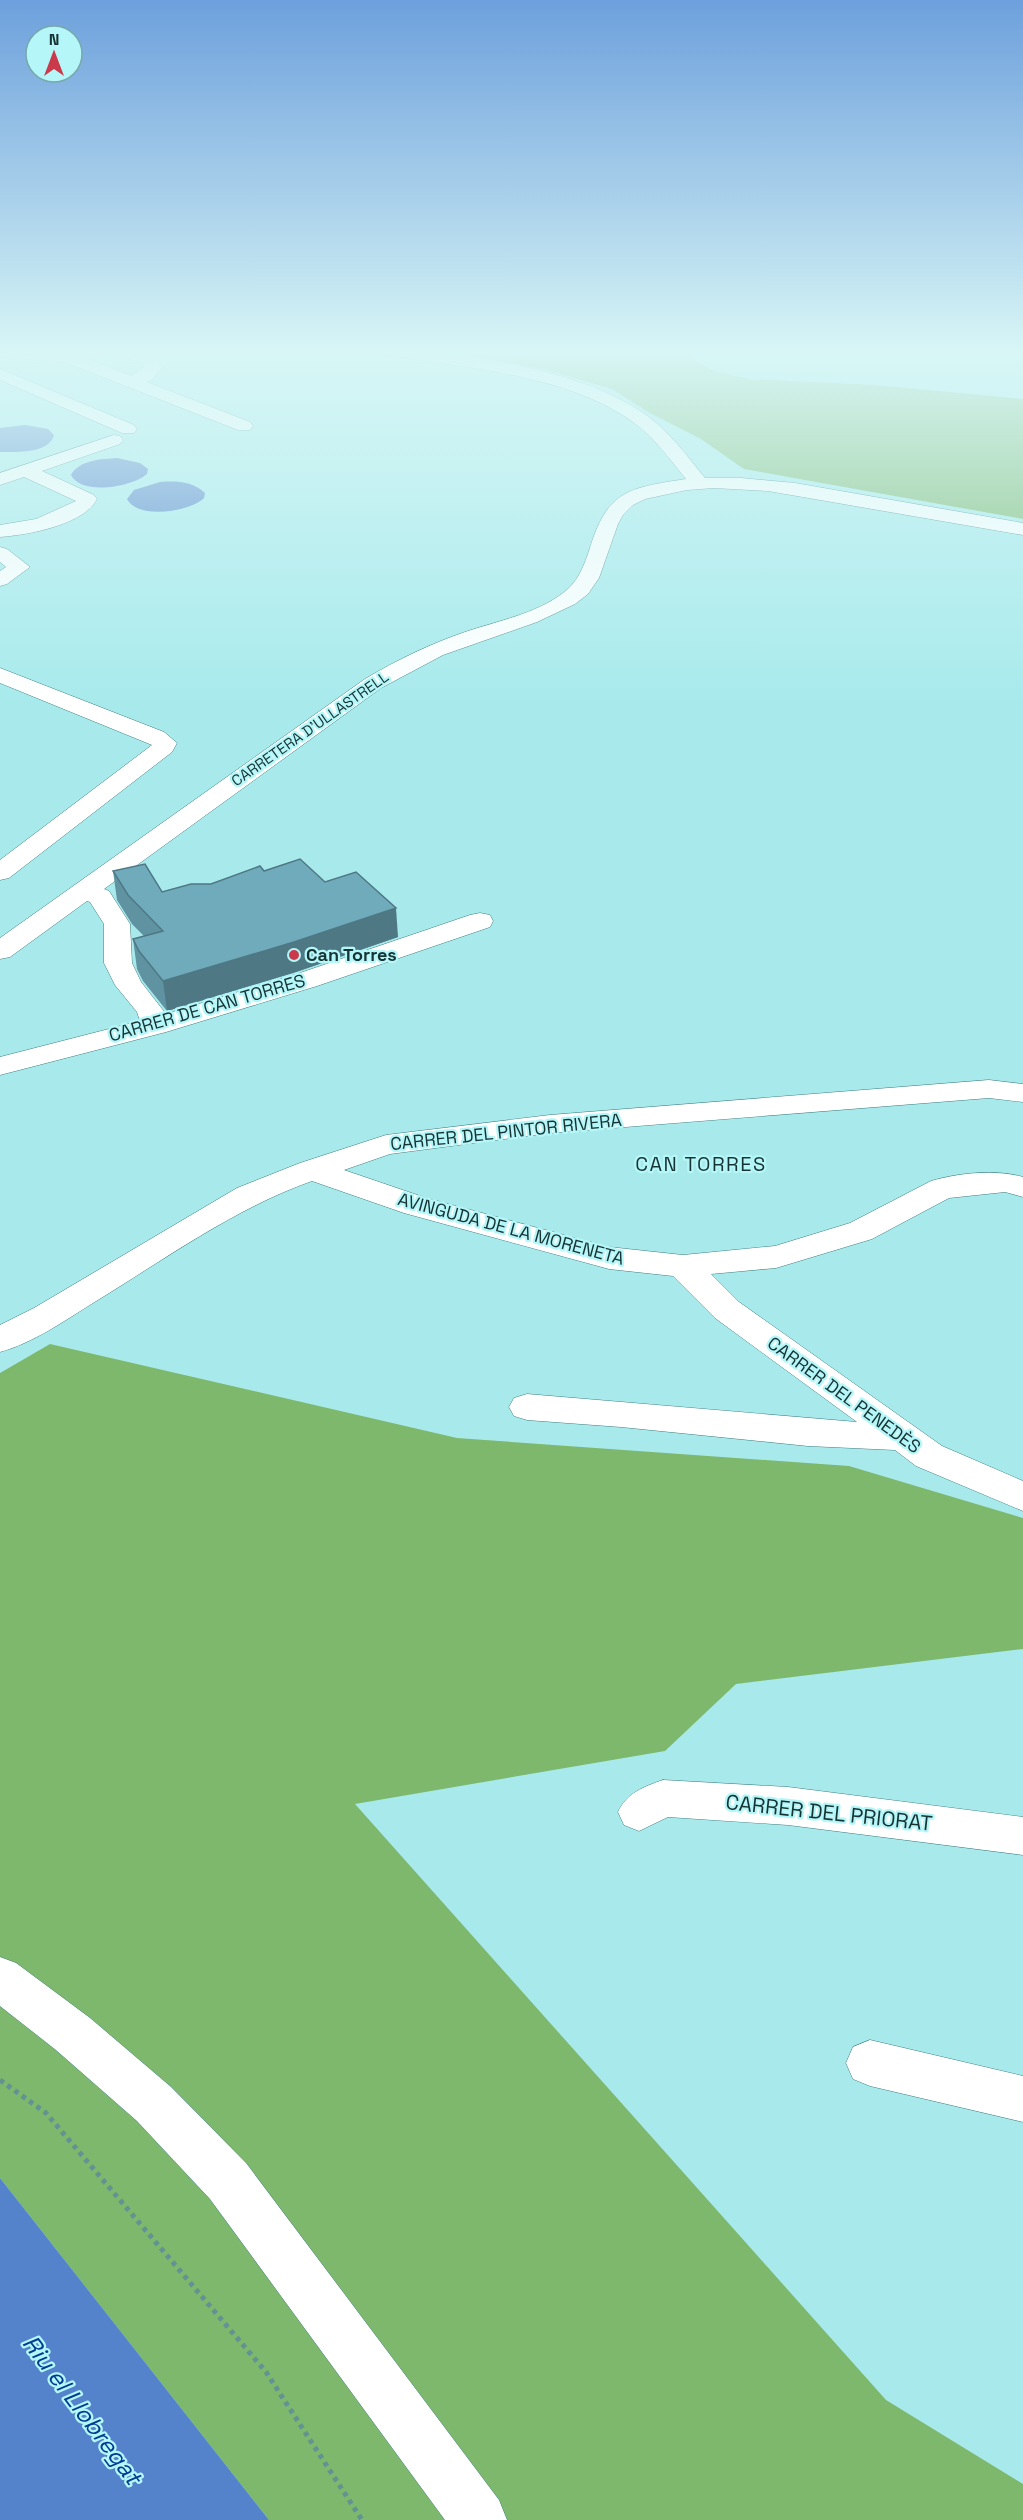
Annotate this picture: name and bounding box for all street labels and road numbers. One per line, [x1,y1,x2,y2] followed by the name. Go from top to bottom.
[228,667,392,790] street label: CARRETERA D'ULLASTRELL
[106,968,308,1047] street label: CARRER DE CAN TORRES
[389,1108,623,1155] street label: CARRER DEL PINTOR RIVERA
[396,1187,627,1270] street label: AVINGUDA DE LA MORENETA
[763,1331,925,1458] street label: CARRER DEL PENEDÈS
[724,1788,934,1837] street label: CARRER DEL PRIORAT

